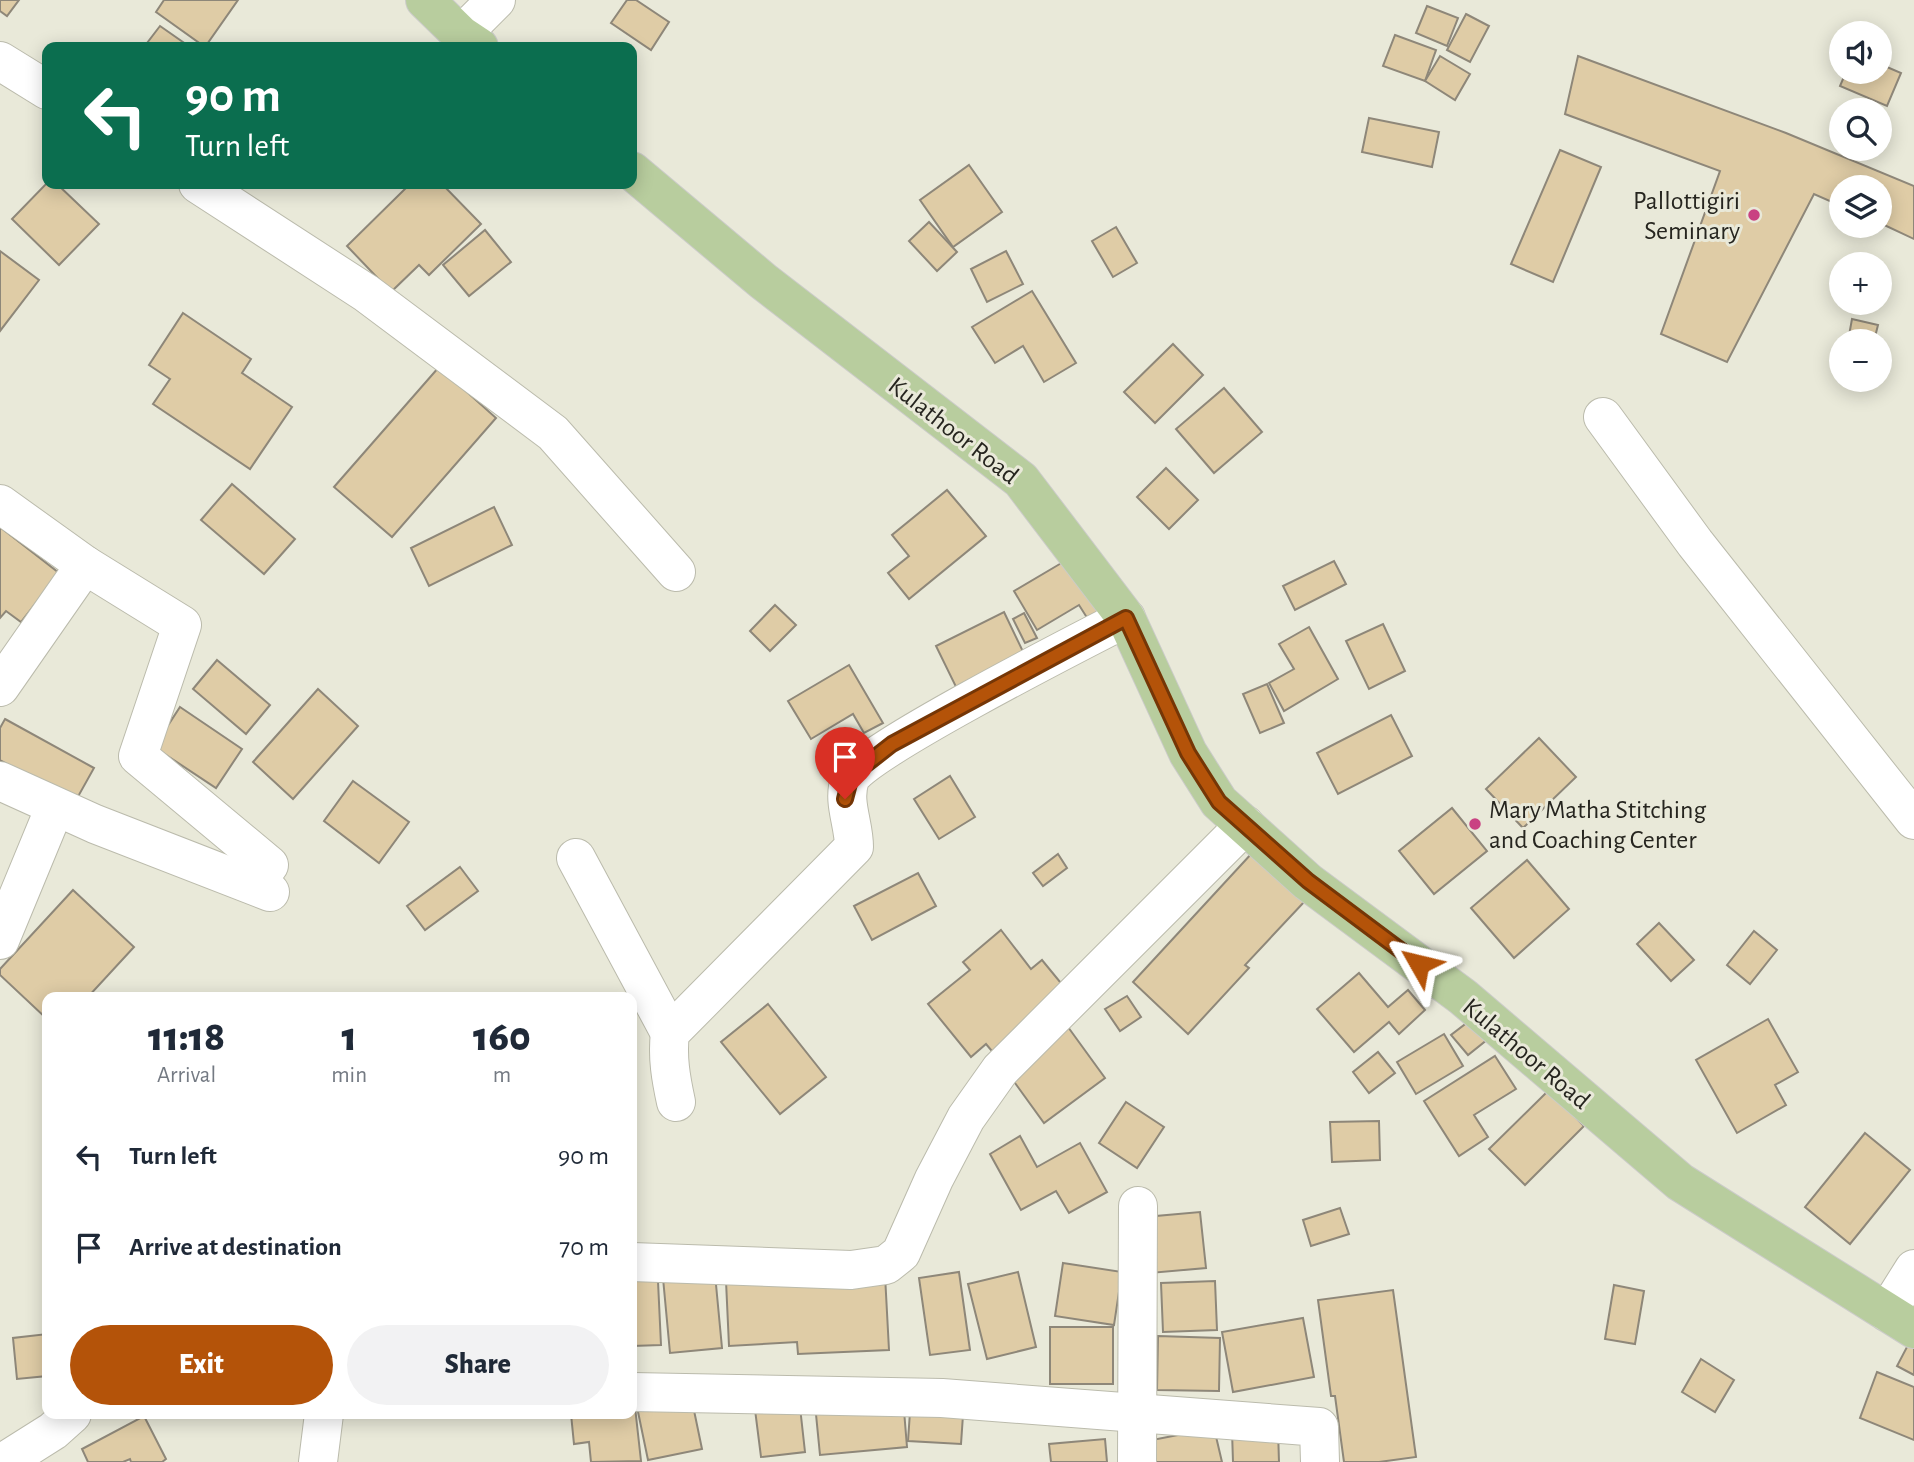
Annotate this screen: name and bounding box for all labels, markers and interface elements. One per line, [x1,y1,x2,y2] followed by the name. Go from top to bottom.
[1829,21,1892,392] map controls
[1829,21,1892,84] button: sound
[70,70,161,161] icon: left
[185,72,281,121] text: 90 m
[1829,98,1892,161] button: search
[185,130,289,162] text: Turn left
[1829,175,1892,238] button: layers
[1633,188,1740,244] place label: Pallottigiri Seminary
[1746,207,1762,223] marker: Pallottigiri Seminary
[1829,252,1892,315] button: +
[1829,329,1892,392] button: −
[884,372,1023,489] street label: Kulathoor Road
[815,727,875,799] pin
[826,738,864,776] icon: arrive
[1489,797,1707,853] place label: Mary Matha Stitching and Coaching Center
[1467,816,1483,832] marker: Mary Matha Stitching and Coaching Center
[1382,927,1456,1001] position arrow
[1458,993,1595,1114] street label: Kulathoor Road
[148,1016,225,1058] text: 11:18
[341,1016,357,1058] text: 1
[473,1016,531,1058] text: 160
[157,1064,216,1087] text: Arrival
[331,1064,367,1087] text: min
[493,1064,511,1087] text: m
[70,1138,108,1176] icon: left
[129,1143,217,1169] text: Turn left
[558,1143,609,1169] text: 90 m
[70,1229,108,1267] icon: arrive
[129,1234,342,1260] text: Arrive at destination
[559,1234,609,1260] text: 70 m
[70,1325,333,1405] button: Exit
[347,1325,609,1405] button: Share

